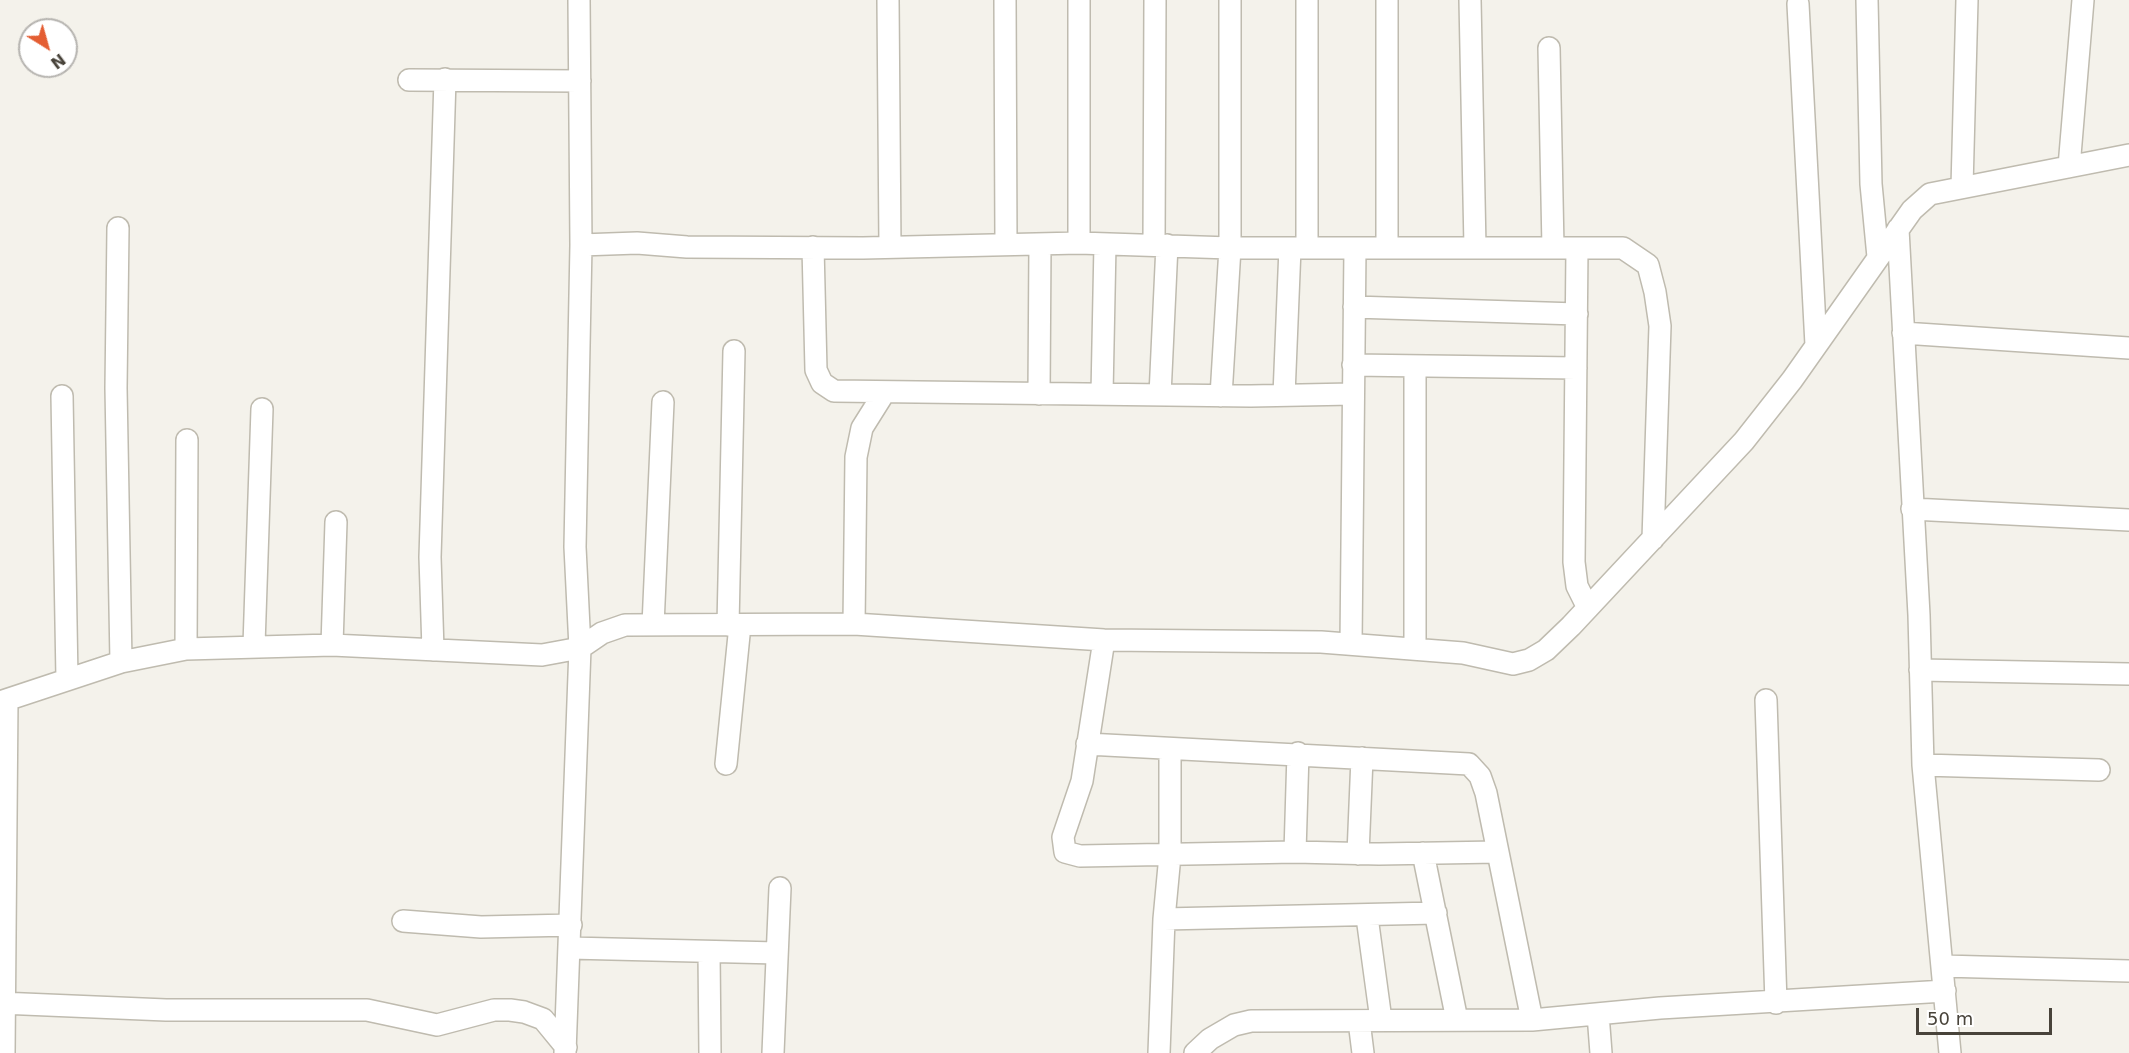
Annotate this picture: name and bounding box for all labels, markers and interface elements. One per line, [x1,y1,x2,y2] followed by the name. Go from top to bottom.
[18,18,78,78] north arrow
[47,50,69,73] text: N
[1919,996,2056,1034] scale bar
[1927,1008,1973,1029] text: 50 m

